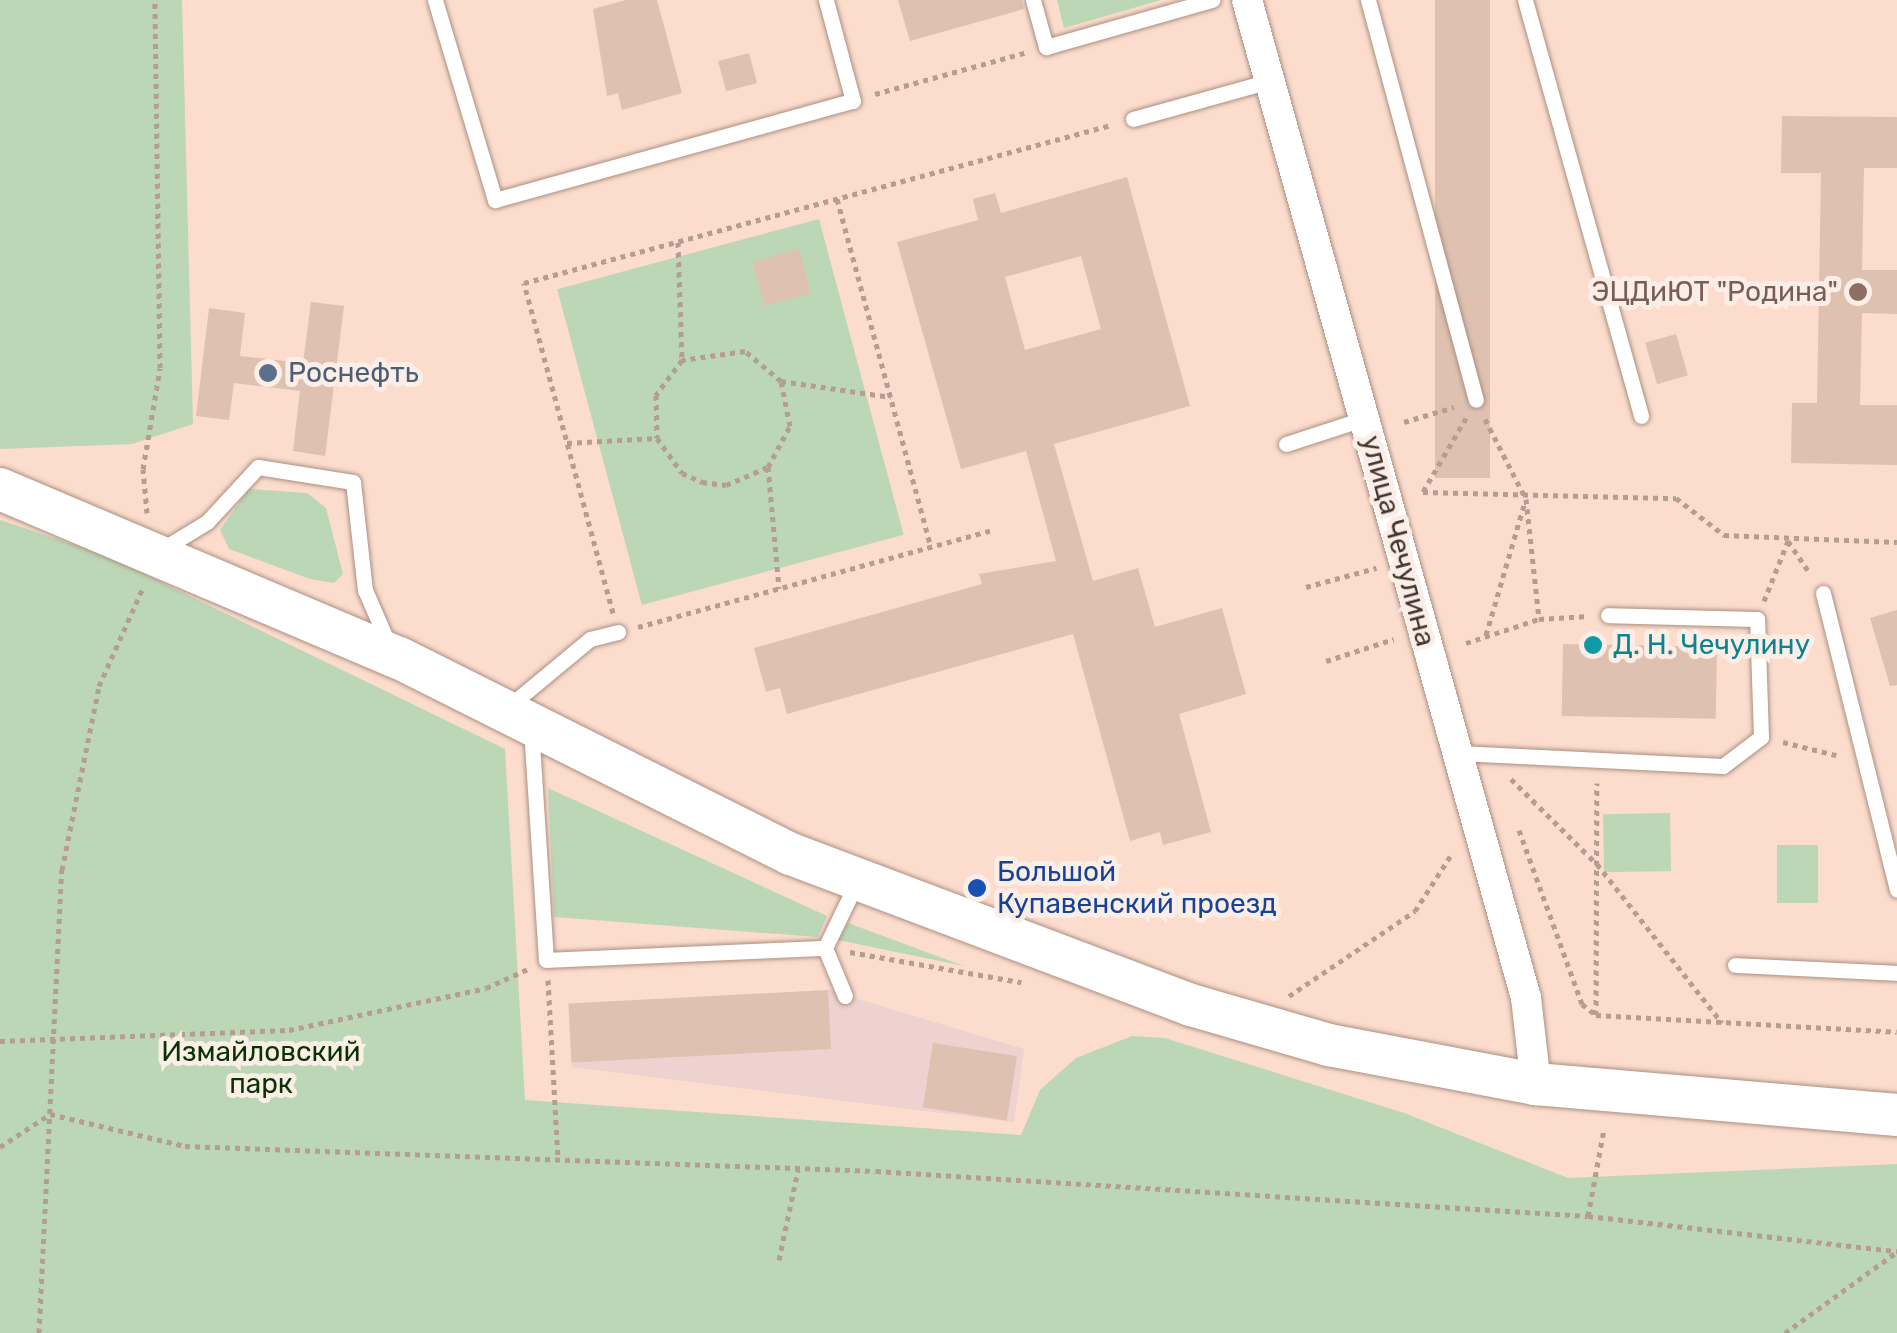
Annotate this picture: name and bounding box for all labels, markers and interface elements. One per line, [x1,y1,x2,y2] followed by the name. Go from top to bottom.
[1592,275,1838,309] place label: ЭЦДиЮТ "Родина"
[1847,281,1869,303] marker: ЭЦДиЮТ "Родина"
[288,356,419,390] place label: Роснефть
[257,362,279,384] marker: Роснефть
[1354,432,1442,650] street label: улица Чечулина
[1613,628,1810,662] place label: Д. Н. Чечулину
[1582,634,1604,656] marker: Д. Н. Чечулину
[997,855,1277,921] place label: Большой Купавенский проезд
[966,877,988,899] marker: Большой Купавенский проезд
[161,1035,361,1101] park label: Измайловский парк

